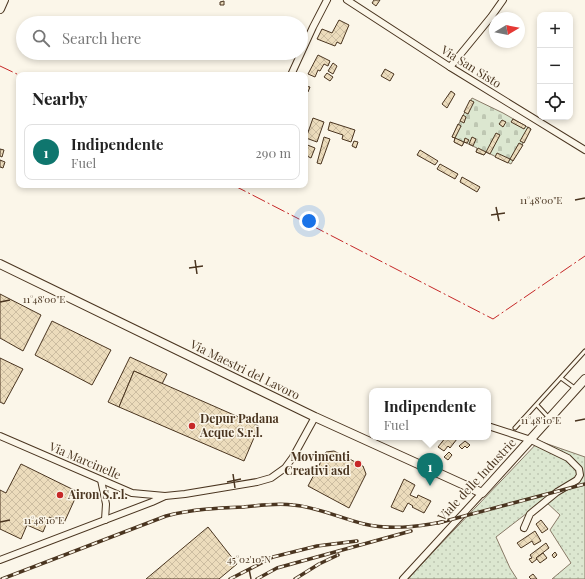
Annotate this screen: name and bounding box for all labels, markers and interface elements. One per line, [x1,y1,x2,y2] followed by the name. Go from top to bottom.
[489,12,525,48] north arrow
[537,12,573,120] map controls
[537,12,573,48] button: +
[16,16,308,60] search box
[30,27,52,49] icon: search
[62,28,141,48] text: Search here
[437,41,505,91] street label: Via San Sisto
[537,48,573,84] button: −
[537,84,573,120] button: locate
[32,87,87,109] text: Nearby
[71,134,164,154] text: Indipendente
[44,144,48,161] text: 1
[256,144,291,161] text: 290 m
[71,154,96,171] text: Fuel
[520,193,562,207] text: 11°48'00"E
[299,211,319,231] your location
[23,292,65,306] text: 11°48'00"E
[187,335,303,403] street label: Via Maestri del Lavoro
[369,388,491,440] popup
[384,396,476,416] text: Indipendente
[199,410,280,440] place label: Depur Padana Acque S.r.l.
[521,413,561,427] text: 11°48'10"E
[384,416,409,433] text: Fuel
[187,421,197,431] marker: Depur Padana Acque S.r.l.
[433,434,519,525] street label: Viale delle Industrie
[46,437,124,482] street label: Via Marcinelle
[284,448,350,478] place label: Movimenti Creativi asd
[417,453,443,486] pin: 1
[353,459,363,469] marker: Movimenti Creativi asd
[67,486,128,502] place label: Airon S.r.l.
[55,490,65,500] marker: Airon S.r.l.
[24,513,64,527] text: 11°48'10"E
[227,552,271,566] text: 45°02'10"N

